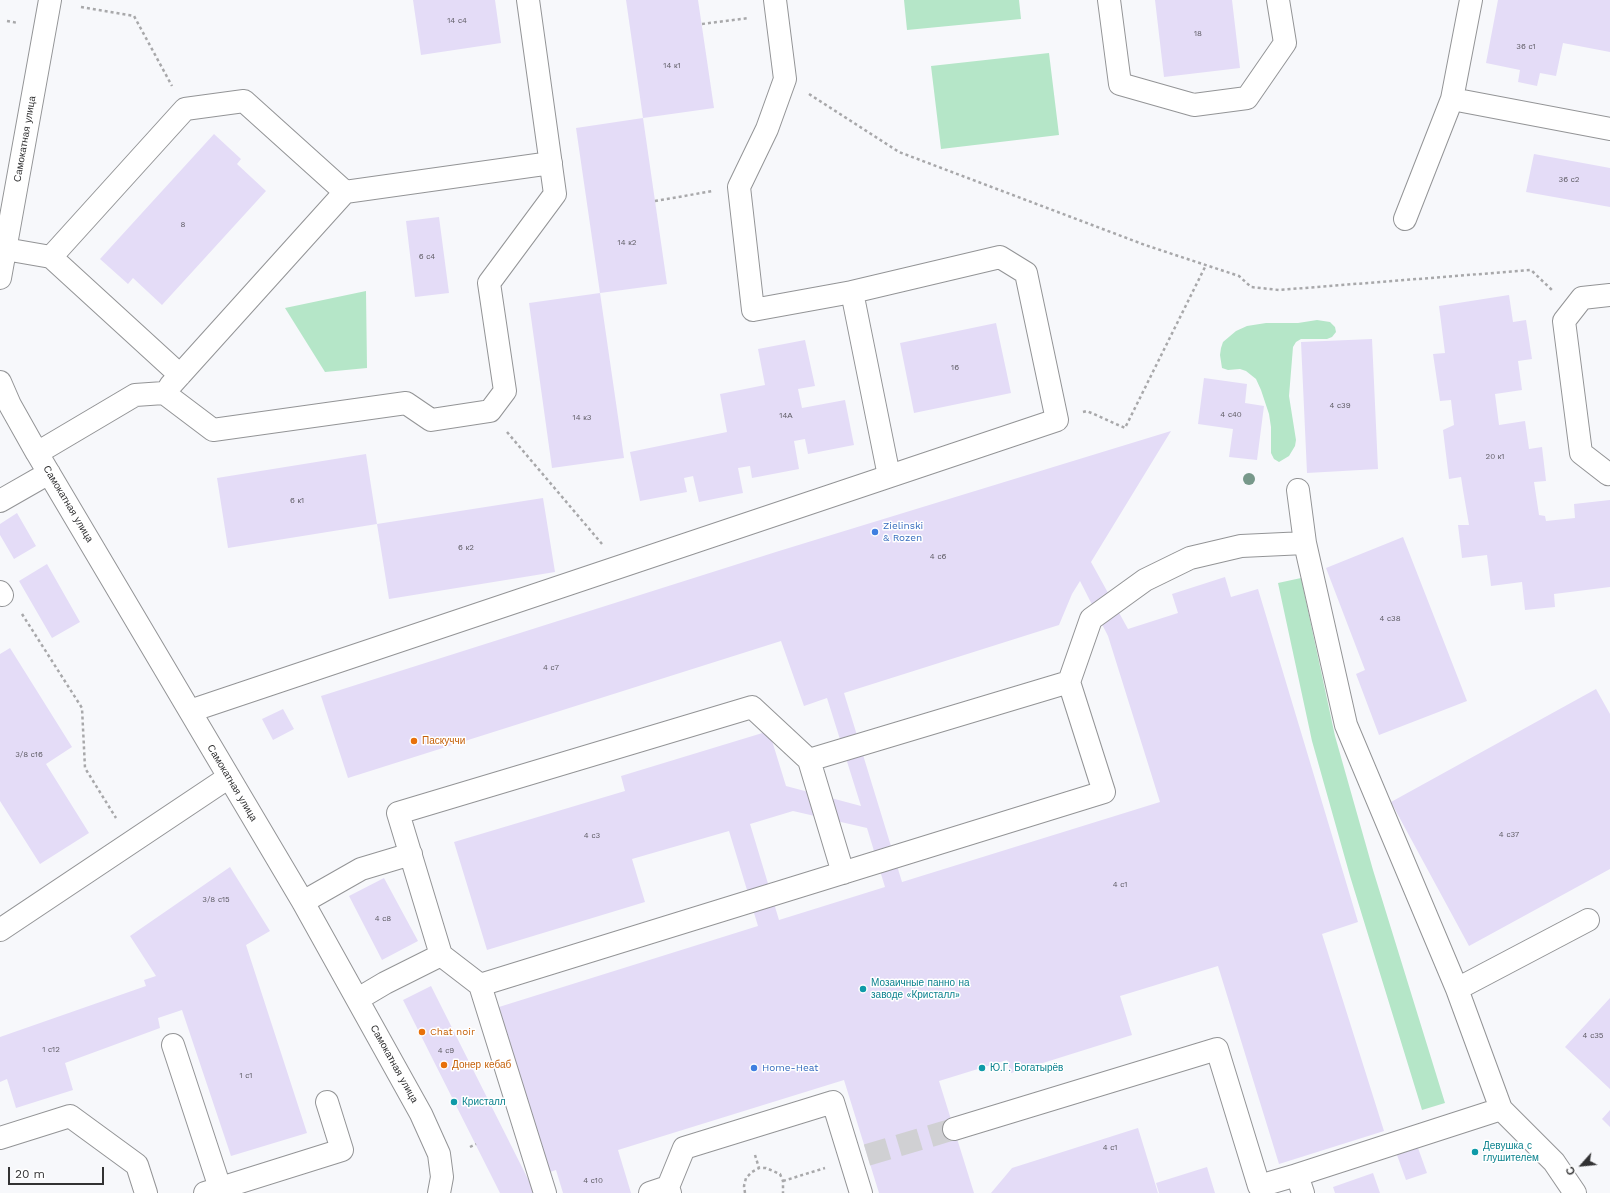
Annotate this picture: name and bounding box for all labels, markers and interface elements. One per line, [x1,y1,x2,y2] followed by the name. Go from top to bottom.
[447,16,467,26] house number: 14 с4
[1194,29,1202,39] house number: 18
[1516,42,1536,52] house number: 36 с1
[663,61,681,71] house number: 14 к1
[12,95,38,183] street label: Самокатная улица
[1559,175,1579,185] house number: 36 с2
[181,220,185,230] house number: 8
[618,238,636,248] house number: 14 к2
[419,252,435,262] house number: 6 с4
[951,363,959,373] house number: 16
[1329,401,1351,411] house number: 4 с39
[1220,410,1242,420] house number: 4 с40
[779,411,793,421] house number: 14А
[573,413,591,423] house number: 14 к3
[1486,452,1504,462] house number: 20 к1
[40,464,96,544] street label: Самокатная улица
[290,496,304,506] house number: 6 к1
[883,520,923,544] place label: Zielinski & Rozen
[870,527,880,537] marker: Zielinski & Rozen
[458,543,474,553] house number: 6 к2
[930,552,946,562] house number: 4 с6
[1379,614,1401,624] house number: 4 с38
[543,663,559,673] house number: 4 с7
[422,735,465,747] place label: Паскуччи
[409,736,419,746] marker: Паскуччи
[204,743,260,823] street label: Самокатная улица
[15,750,43,760] house number: 3/8 с16
[1499,830,1519,840] house number: 4 с37
[584,831,600,841] house number: 4 с3
[1113,880,1127,890] house number: 4 с1
[202,895,230,905] house number: 3/8 с15
[375,914,391,924] house number: 4 с8
[871,977,970,1000] place label: Мозаичные панно на заводе «Кристалл»
[858,984,868,994] marker: Мозаичные панно на заводе «Кристалл»
[368,1023,420,1105] street label: Самокатная улица
[430,1026,475,1038] place label: Chat noir
[417,1027,427,1037] marker: Chat noir
[1583,1031,1603,1041] house number: 4 с35
[42,1045,60,1055] house number: 1 с12
[438,1046,454,1056] house number: 4 с9
[452,1059,511,1071] place label: Донер кебаб
[439,1060,449,1070] marker: Донер кебаб
[762,1062,818,1074] place label: Home-Heat
[990,1062,1063,1074] place label: Ю.Г. Богатырёв
[749,1063,759,1073] marker: Home-Heat
[977,1063,987,1073] marker: Ю.Г. Богатырёв
[240,1071,252,1081] house number: 1 с1
[462,1096,506,1108] place label: Кристалл
[449,1097,459,1107] marker: Кристалл
[1483,1140,1539,1164] place label: Девушка с глушителем
[1103,1143,1117,1153] house number: 4 с1
[1562,1145,1602,1185] north arrow
[1470,1147,1480,1157] marker: Девушка с глушителем
[10,1159,106,1185] scale bar
[1563,1164,1578,1177] text: С
[15,1167,45,1181] text: 20 m
[583,1176,603,1186] house number: 4 с10

